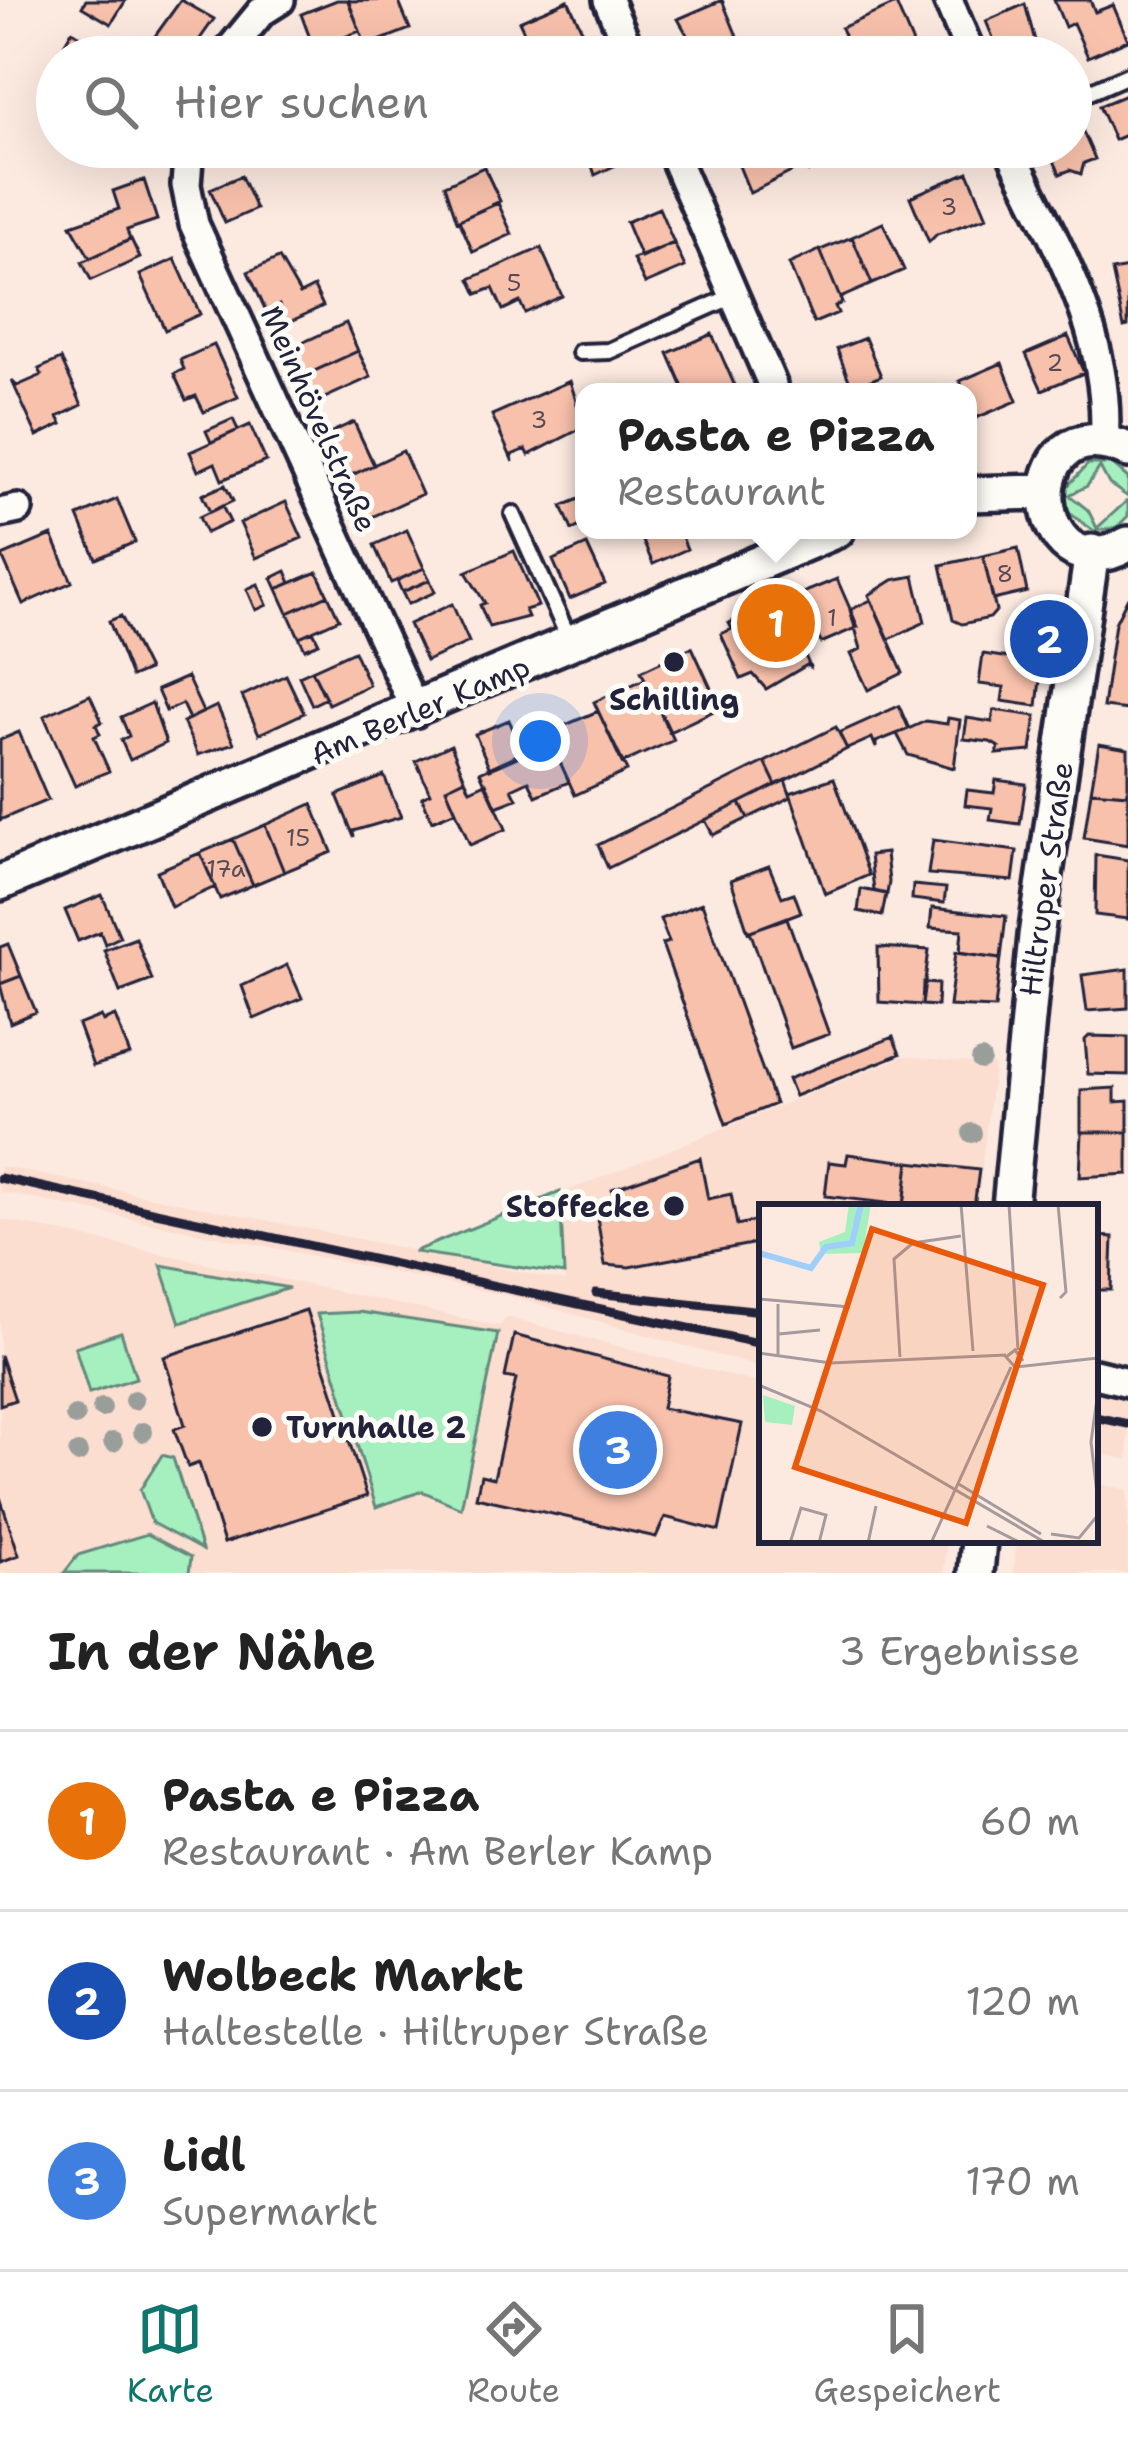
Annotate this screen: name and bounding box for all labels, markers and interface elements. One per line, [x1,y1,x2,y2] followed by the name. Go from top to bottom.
[36,36,1092,168] search box
[78,69,144,135] icon: search
[174,72,429,132] text: Hier suchen
[941,191,957,223] house number: 3
[507,267,521,299] house number: 5
[251,299,387,539] street label: Meinhövelstraße
[1047,347,1063,379] house number: 2
[575,383,977,539] popup
[531,404,547,436] house number: 3
[617,405,935,465] text: Pasta e Pizza
[617,465,826,517] text: Restaurant
[997,558,1013,590] house number: 8
[737,578,815,668] pin: 1
[1010,594,1088,684] pin: 2
[827,602,837,634] house number: 1
[304,645,536,775] street label: Am Berler Kamp
[661,649,687,675] marker: Schilling
[609,679,739,720] place label: Schilling
[510,711,570,771] your location
[1009,759,1083,999] street label: Hiltruper Straße
[286,822,310,854] house number: 15
[206,853,246,885] house number: 17a
[506,1186,650,1227] place label: Stoffecke
[661,1193,687,1219] marker: Stoffecke
[759,1204,1098,1543] inset map
[579,1405,657,1495] pin: 3
[286,1407,466,1448] place label: Turnhalle 2
[249,1414,275,1440] marker: Turnhalle 2
[48,1617,376,1685] text: In der Nähe
[839,1625,1080,1677] text: 3 Ergebnisse
[162,1765,480,1825] text: Pasta e Pizza
[78,1795,96,1847] text: 1
[980,1795,1080,1847] text: 60 m
[162,1825,713,1877] text: Restaurant · Am Berler Kamp
[162,1945,524,2005] text: Wolbeck Markt
[73,1975,101,2027] text: 2
[965,1975,1080,2027] text: 120 m
[162,2005,709,2057] text: Haltestelle · Hiltruper Straße
[162,2125,246,2185] text: Lidl
[73,2155,101,2207] text: 3
[965,2155,1080,2207] text: 170 m
[162,2185,378,2237] text: Supermarkt
[127,2296,214,2413] tab: Karte
[467,2296,560,2413] tab: Route
[814,2296,1001,2413] tab: Gespeichert

